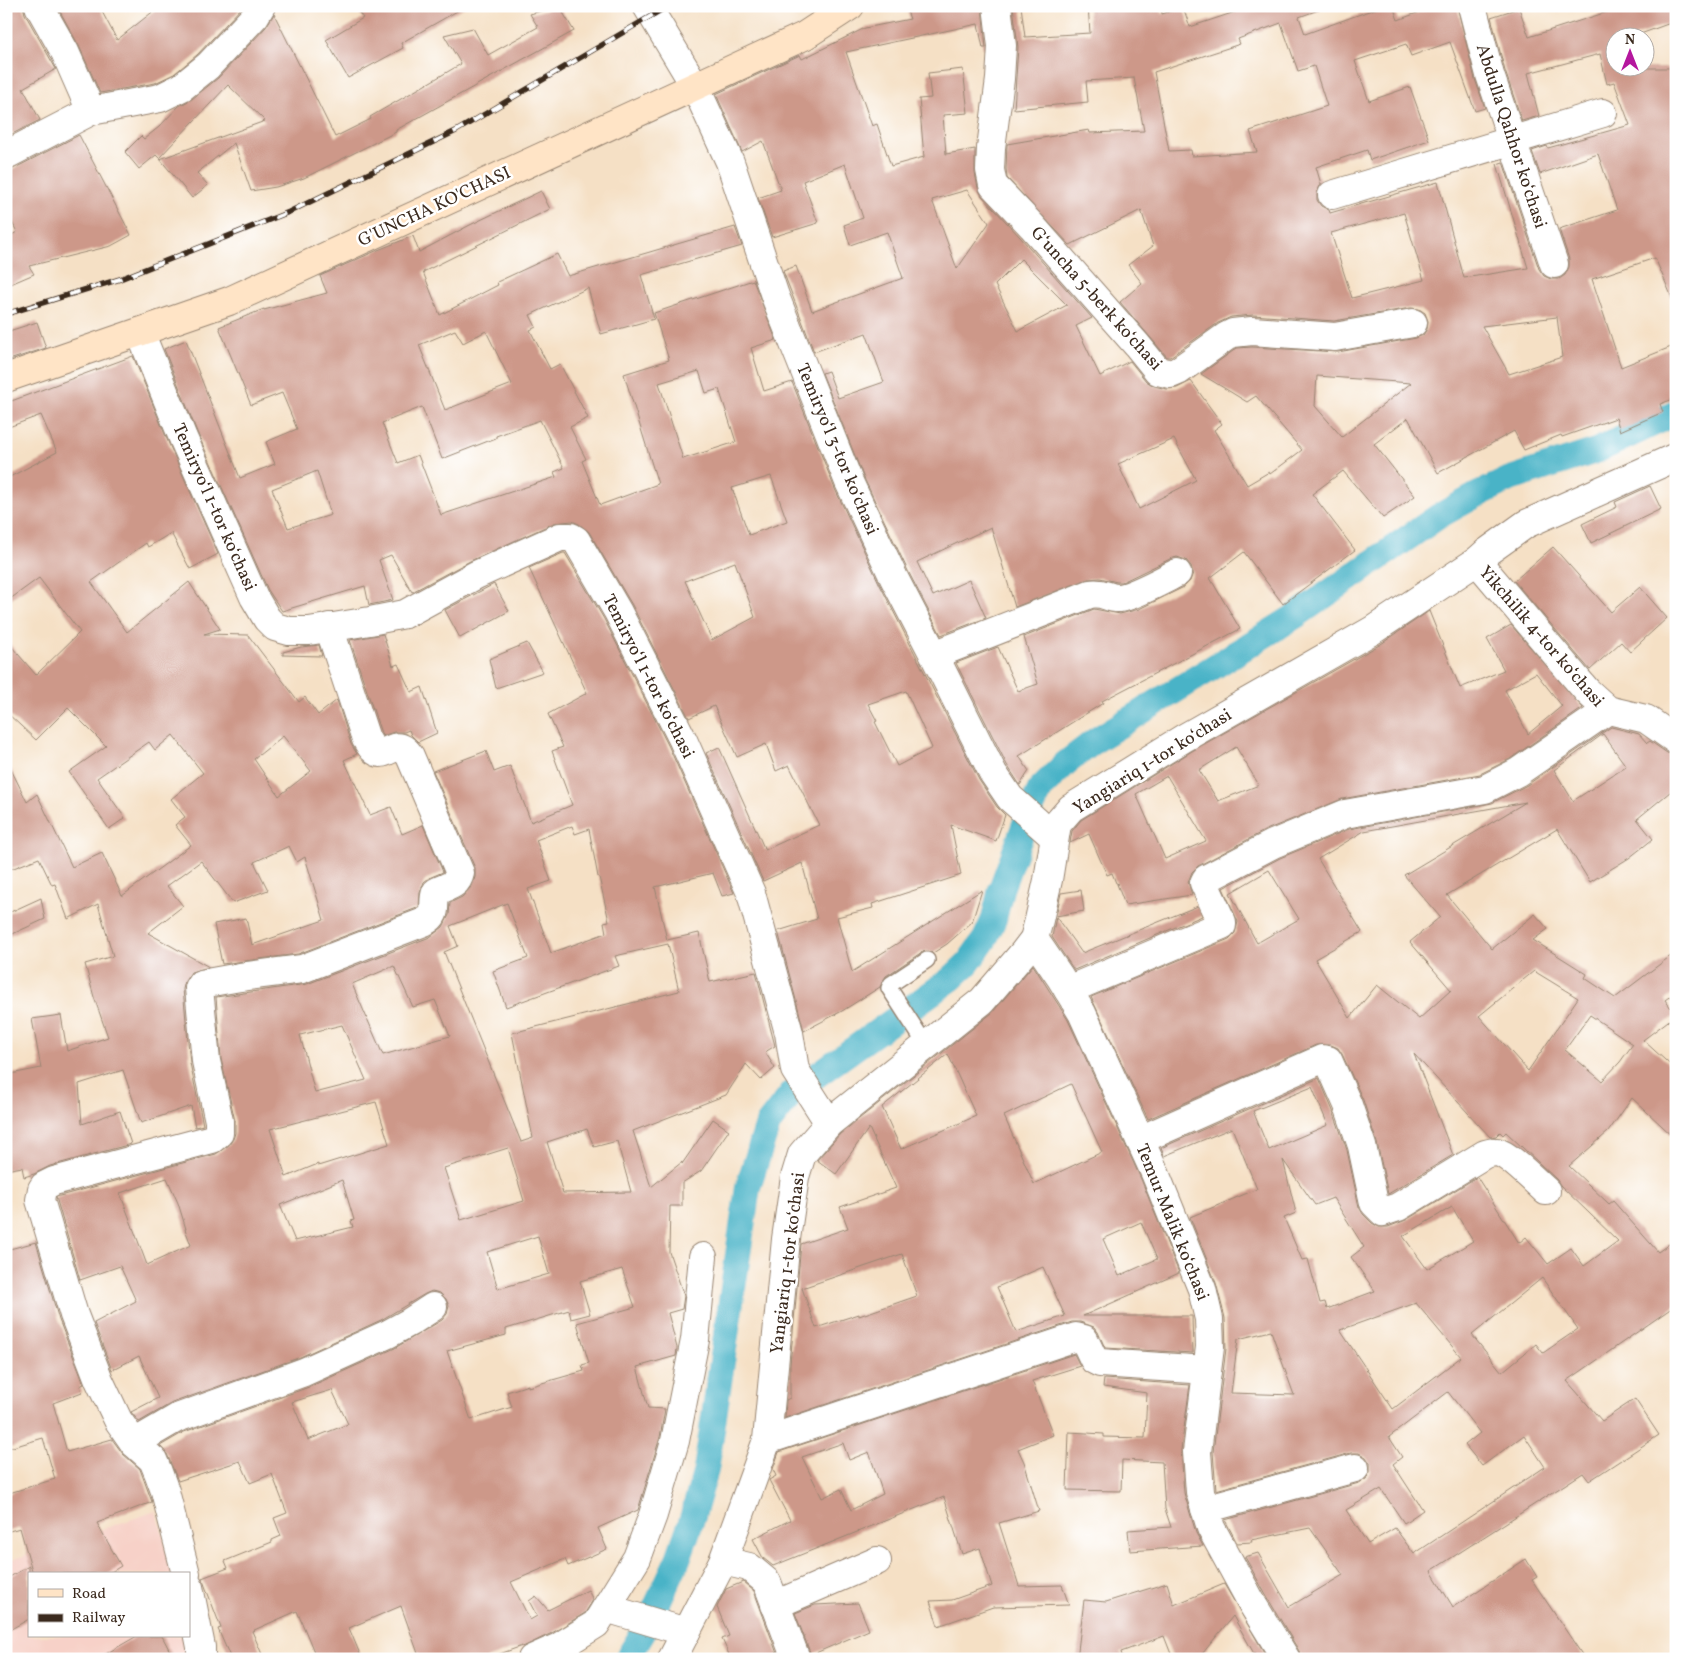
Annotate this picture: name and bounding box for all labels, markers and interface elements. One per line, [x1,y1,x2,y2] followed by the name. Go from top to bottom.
[1604,28,1654,78] north arrow
[1625,31,1635,50] text: N
[1469,41,1552,232] street label: Abdulla Qahhor koʻchasi
[354,161,515,254] street label: G'UNCHA KO'CHASI
[1024,221,1167,377] street label: Gʻuncha 5-berk koʻchasi
[789,360,884,539] street label: Temiryoʻl 3-tor koʻchasi
[165,420,262,596] street label: Temiryoʻl 1-tor koʻchasi
[1472,561,1609,713] street label: Yikchilik 4-tor koʻchasi
[595,590,700,763] street label: Temiryoʻl 1-tor koʻchasi
[1069,703,1237,821] street label: Yangiariq 1-tor koʻchasi
[1129,1140,1215,1305] street label: Temur Malik koʻchasi
[765,1171,812,1356] street label: Yangiariq 1-tor koʻchasi
[28,1572,190,1638] legend
[72,1584,106,1605] text: Road
[72,1608,125,1629] text: Railway

